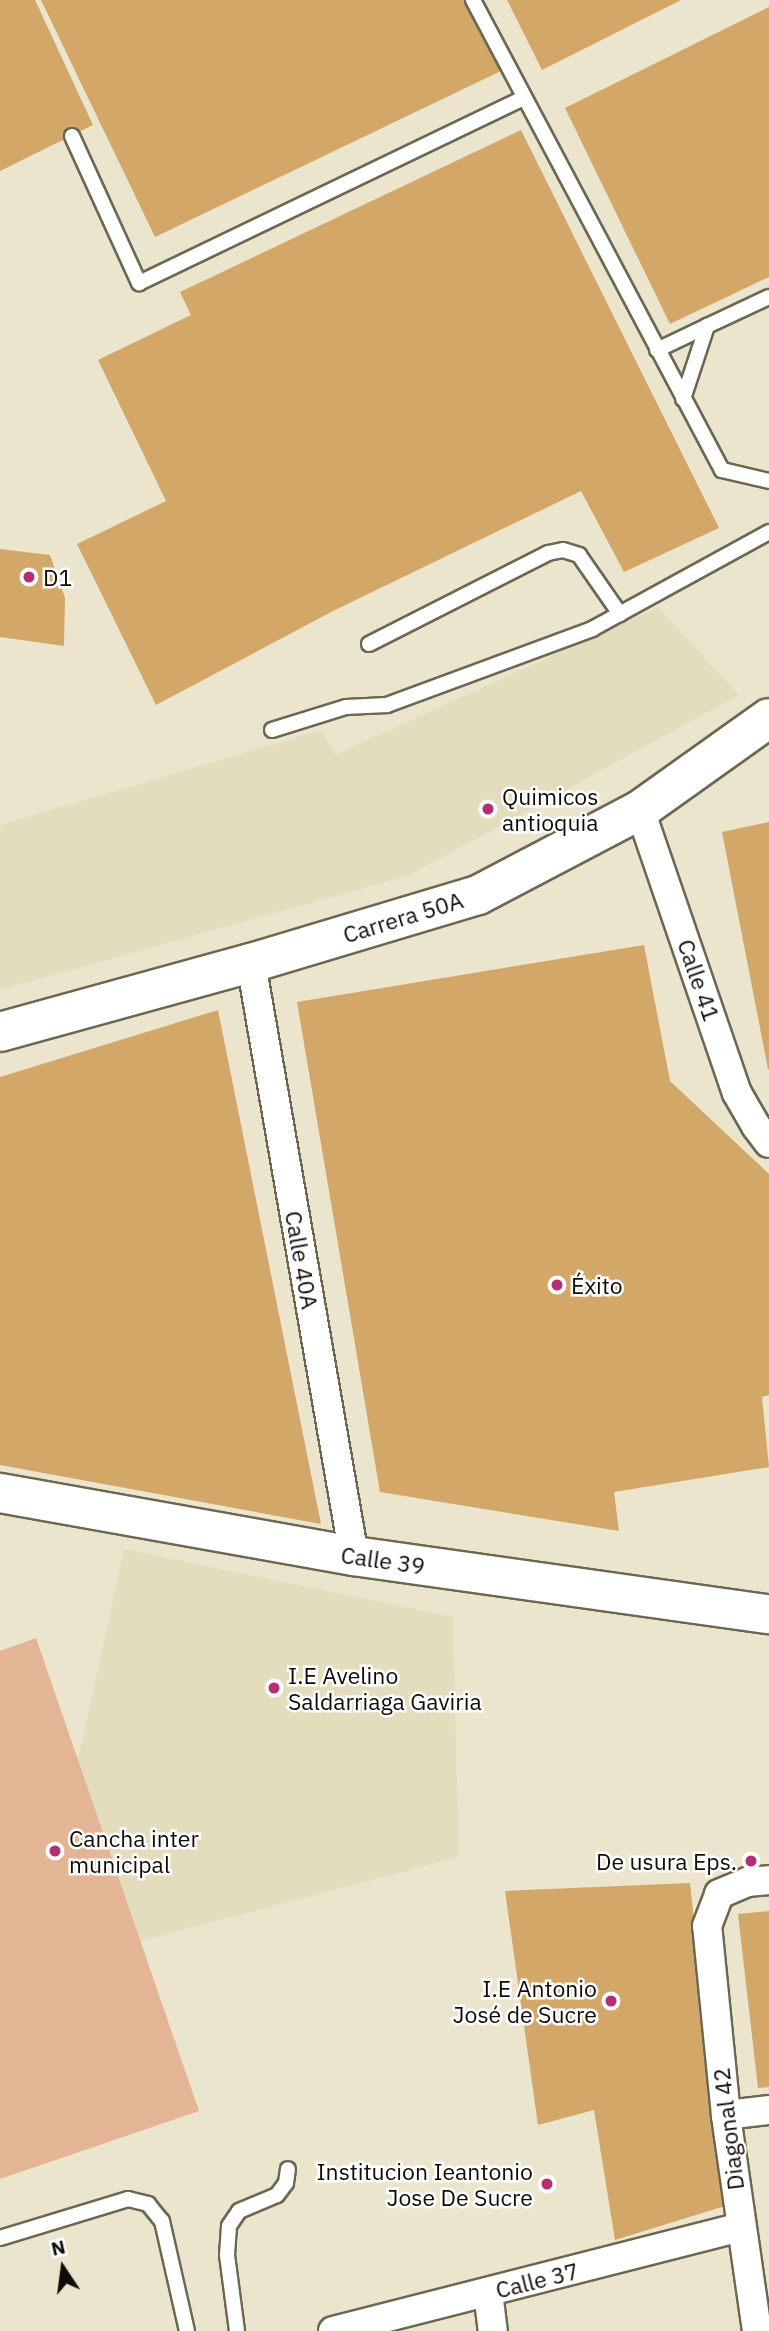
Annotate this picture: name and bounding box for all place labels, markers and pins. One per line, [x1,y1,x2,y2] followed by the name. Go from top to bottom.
[43,563,72,591] place label: D1
[21,569,37,585] marker: D1
[502,782,598,836] place label: Quimicos antioquia
[480,801,496,817] marker: Quimicos antioquia
[571,1271,623,1299] place label: Éxito
[549,1277,565,1293] marker: Éxito
[288,1661,482,1715] place label: I.E Avelino Saldarriaga Gaviria
[266,1680,282,1696] marker: I.E Avelino Saldarriaga Gaviria
[69,1824,199,1878] place label: Cancha inter municipal
[47,1843,63,1859] marker: Cancha inter municipal
[596,1847,737,1875] place label: De usura Eps.
[743,1853,759,1869] marker: De usura Eps.
[453,1974,597,2028] place label: I.E Antonio José de Sucre
[603,1993,619,2009] marker: I.E Antonio José de Sucre
[316,2157,533,2211] place label: Institucion Ieantonio Jose De Sucre
[539,2176,555,2192] marker: Institucion Ieantonio Jose De Sucre

